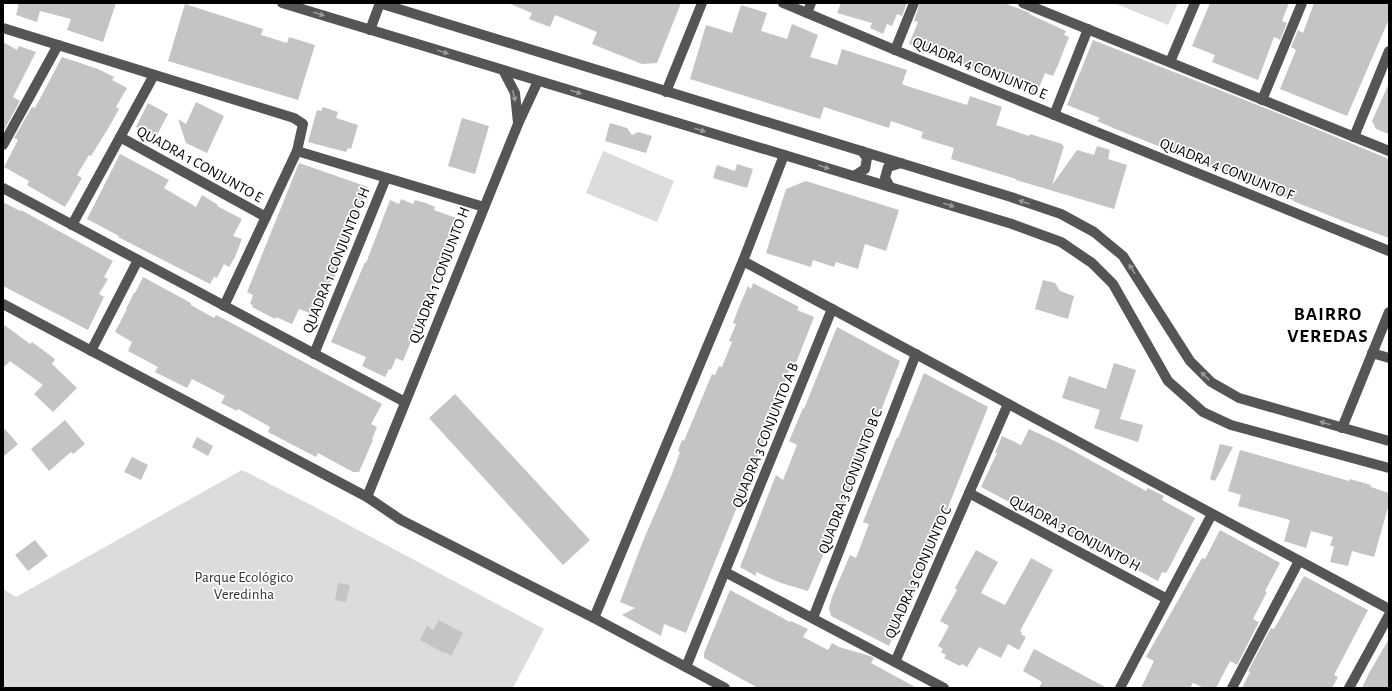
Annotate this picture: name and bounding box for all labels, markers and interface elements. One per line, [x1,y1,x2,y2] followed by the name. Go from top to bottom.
[313,11,325,17] one-way arrow
[910,35,1049,102] street label: QUADRA 4 CONJUNTO E
[438,49,450,55] one-way arrow
[512,89,518,102] one-way arrow
[570,89,582,95] one-way arrow
[134,124,265,205] street label: QUADRA 1 CONJUNTO E
[694,127,706,133] one-way arrow
[1158,136,1296,203] street label: QUADRA 4 CONJUNTO F
[819,164,831,170] one-way arrow
[300,185,373,335] street label: QUADRA 1 CONJUNTO G H
[1018,198,1030,204] one-way arrow
[943,202,955,208] one-way arrow
[407,205,472,345] street label: QUADRA 1 CONJUNTO H
[1128,263,1135,275] one-way arrow
[1287,305,1369,346] district label: BAIRRO VEREDAS
[730,361,801,510] street label: QUADRA 3 CONJUNTO A B
[1200,371,1210,381] one-way arrow
[816,406,885,556] street label: QUADRA 3 CONJUNTO B C
[1318,420,1330,426] one-way arrow
[1007,493,1143,574] street label: QUADRA 3 CONJUNTO H
[882,503,955,641] street label: QUADRA 3 CONJUNTO C
[195,570,293,602] park label: Parque Ecológico Veredinha

